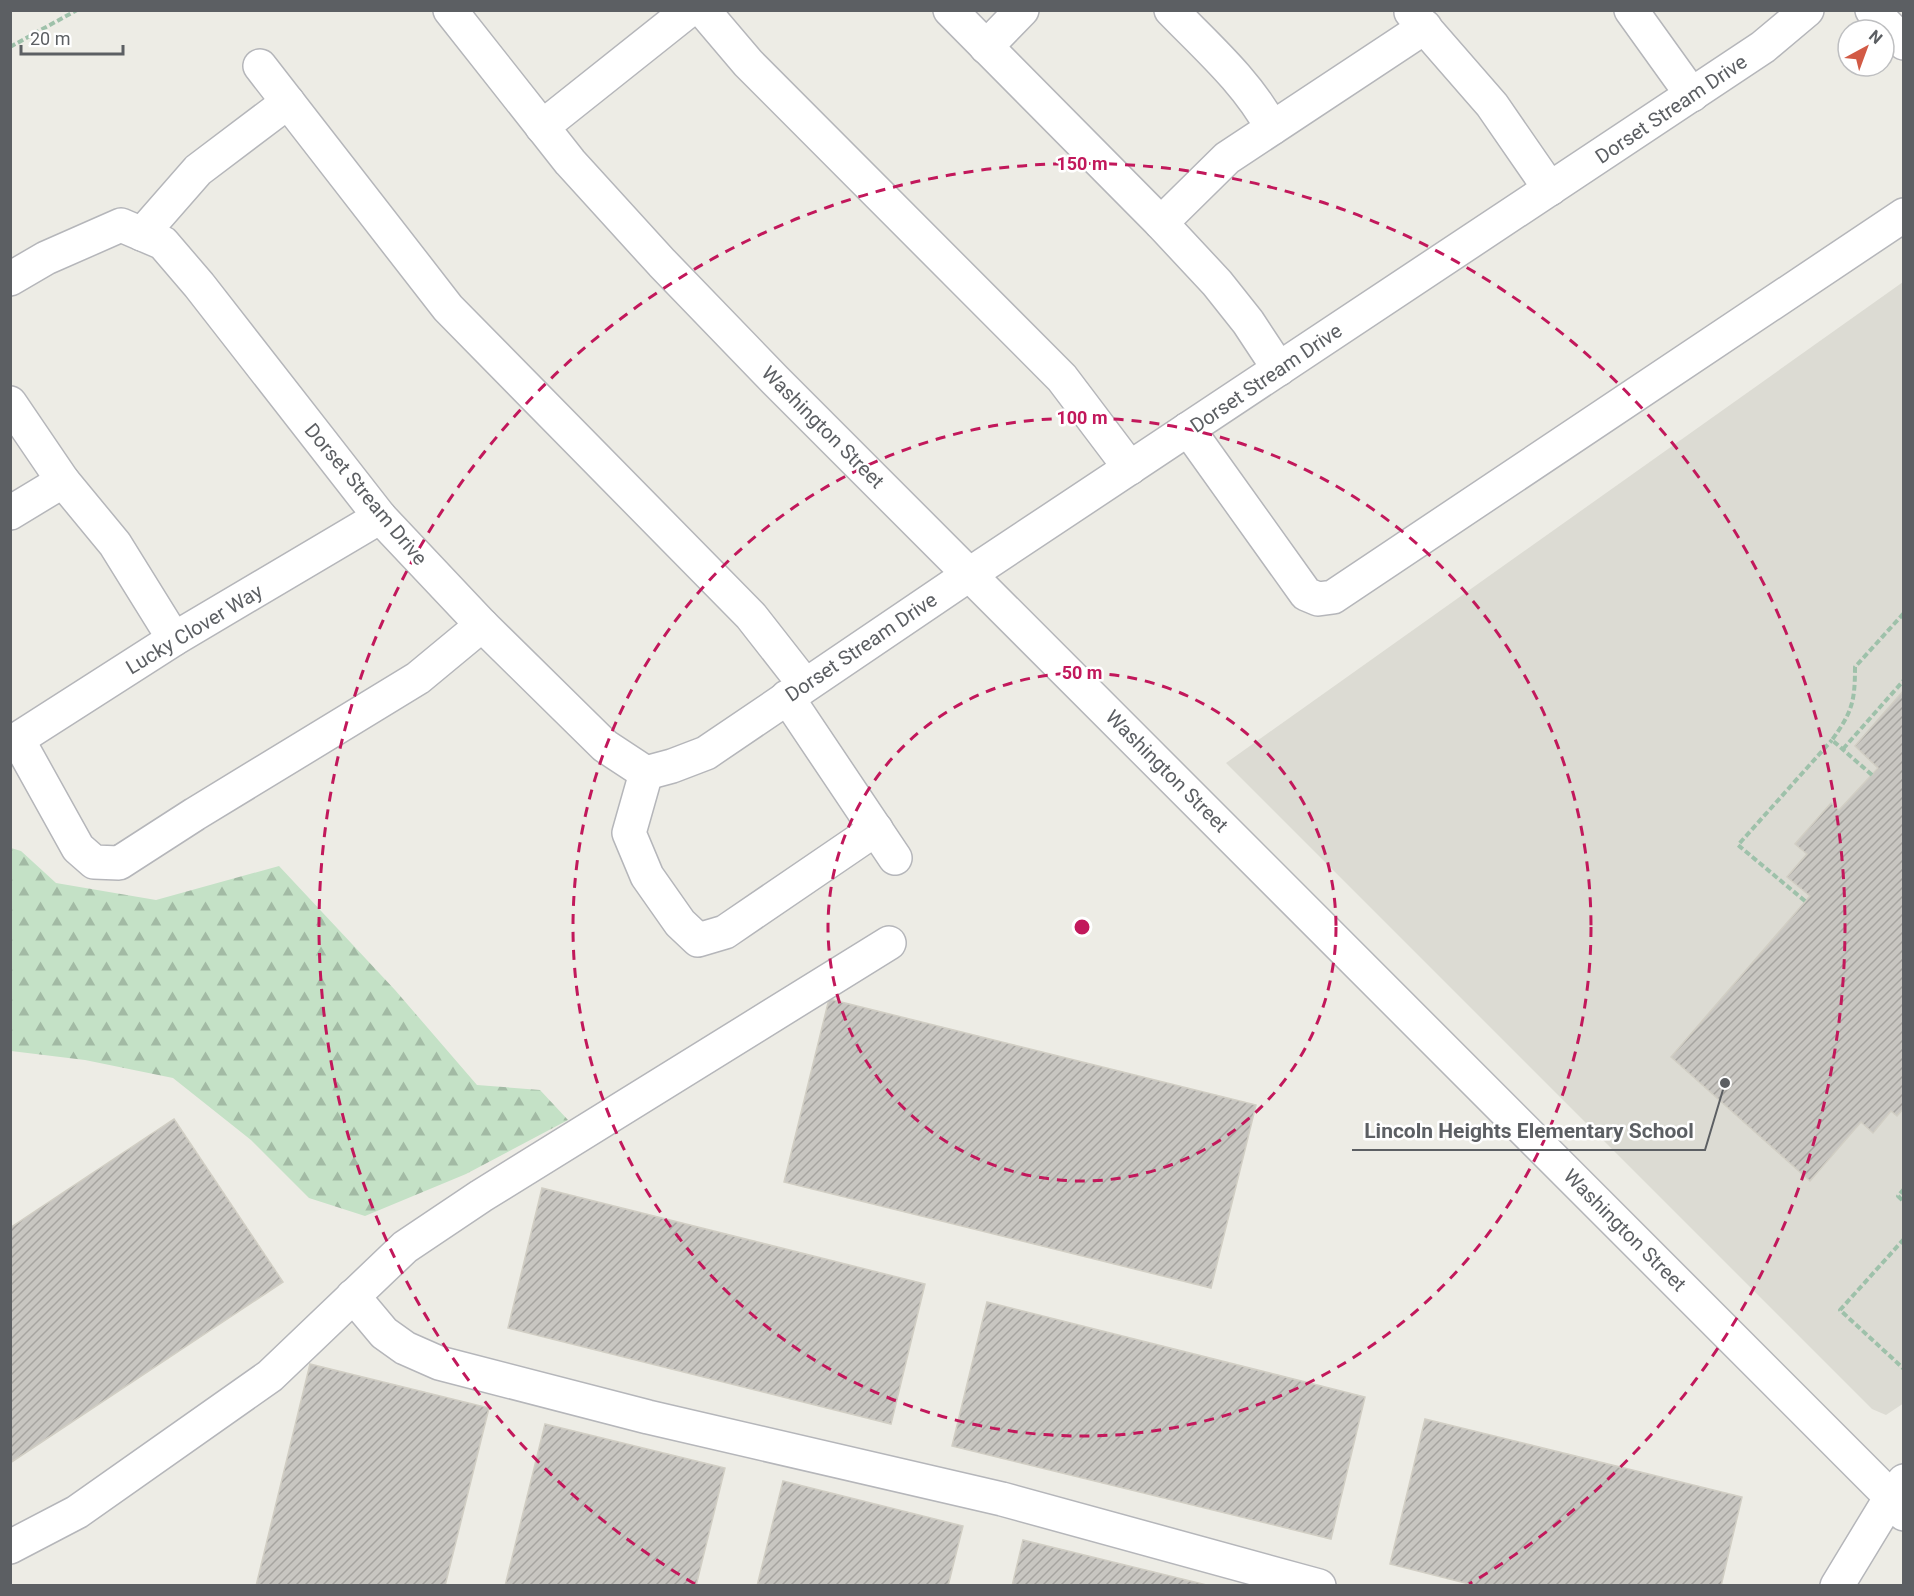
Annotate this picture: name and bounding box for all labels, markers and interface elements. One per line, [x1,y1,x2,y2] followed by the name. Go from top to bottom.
[21,18,123,56] scale bar
[1836,18,1896,78] north arrow
[1865,26,1886,48] text: N
[30,28,70,49] text: 20 m
[1591,49,1751,169] street label: Dorset Stream Drive
[1056,153,1108,174] text: 150 m
[1186,318,1346,438] street label: Dorset Stream Drive
[757,361,889,493] street label: Washington Street
[1056,407,1108,428] text: 100 m
[300,418,432,570] street label: Dorset Stream Drive
[121,579,267,679] street label: Lucky Clover Way
[781,587,941,707] street label: Dorset Stream Drive
[1062,662,1102,683] text: 50 m
[1101,705,1233,837] street label: Washington Street
[1072,917,1092,937] centre of rings
[1352,1111,1705,1150] callout: Lincoln Heights Elementary School
[1364,1119,1694,1143] text: Lincoln Heights Elementary School
[1559,1164,1691,1296] street label: Washington Street

